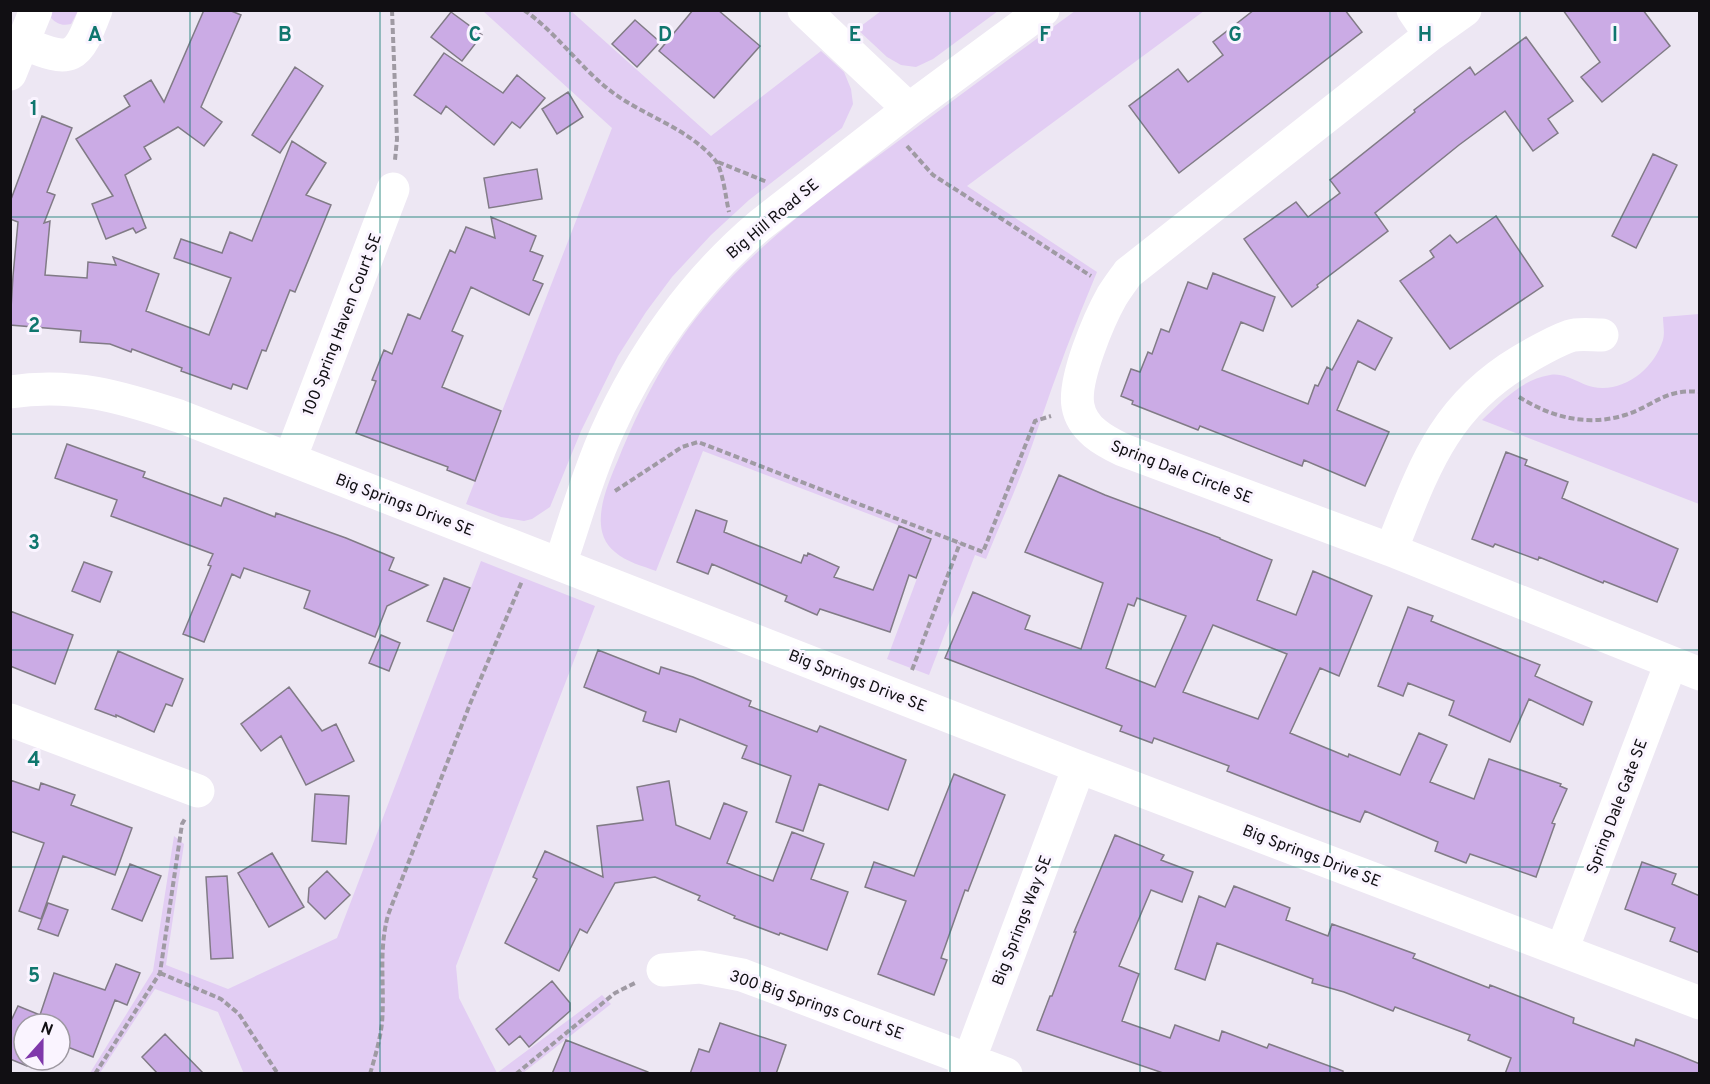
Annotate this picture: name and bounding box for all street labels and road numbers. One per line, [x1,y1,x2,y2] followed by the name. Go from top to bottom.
[723,175,824,264] street label: Big Hill Road SE
[299,231,387,419] street label: 100 Spring Haven Court SE
[1108,437,1255,509] street label: Spring Dale Circle SE
[332,470,476,541] street label: Big Springs Drive SE
[785,646,929,717] street label: Big Springs Drive SE
[1583,736,1653,877] street label: Spring Dale Gate SE
[1239,821,1383,892] street label: Big Springs Drive SE
[989,853,1057,989] street label: Big Springs Way SE
[726,967,906,1045] street label: 300 Big Springs Court SE

